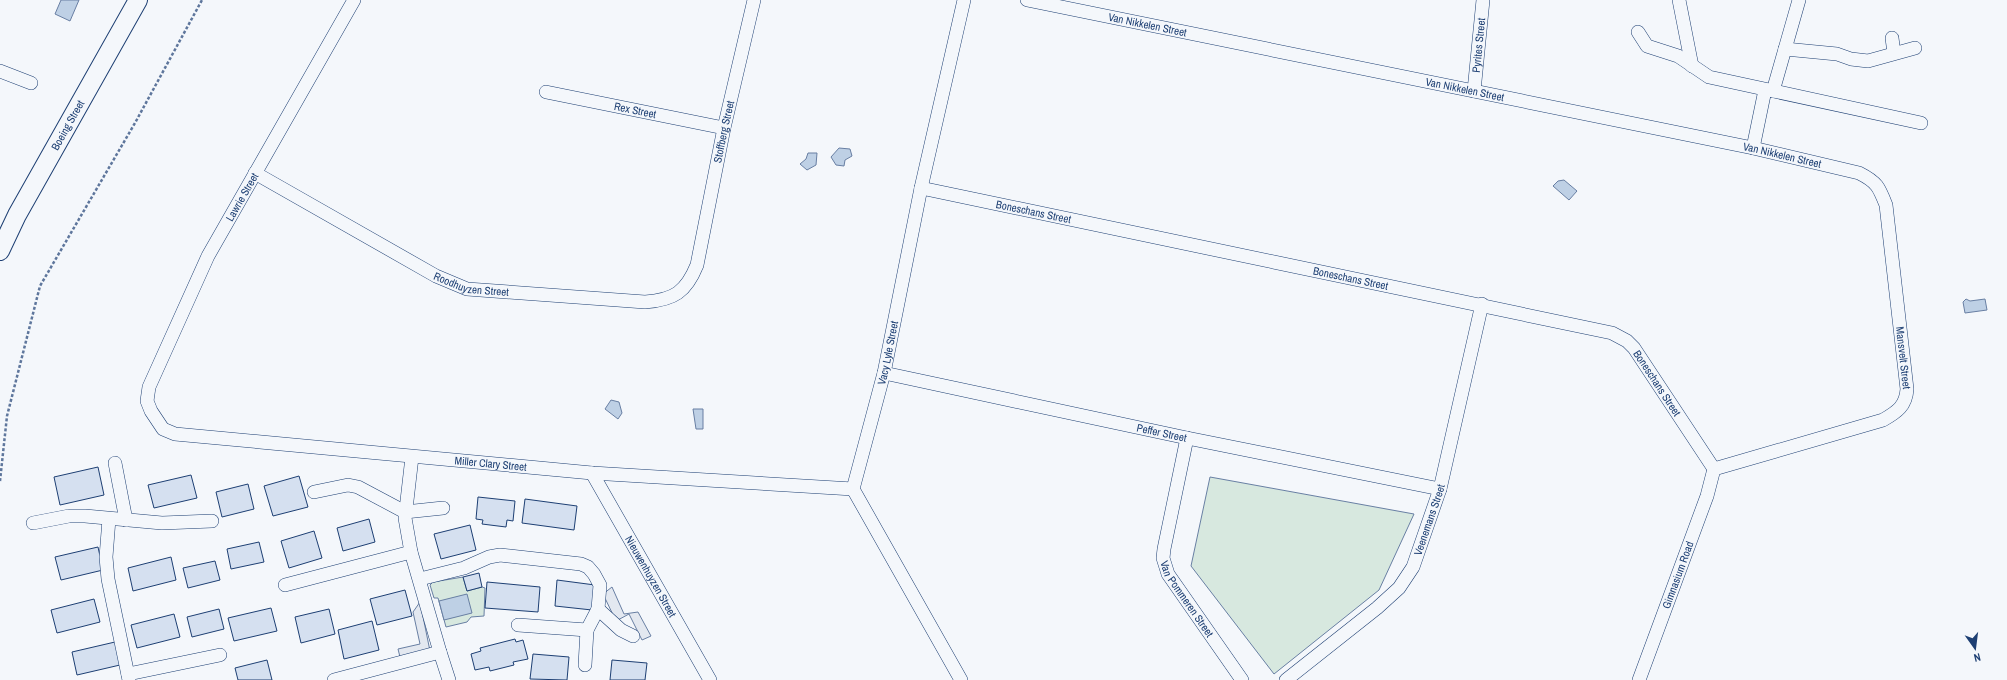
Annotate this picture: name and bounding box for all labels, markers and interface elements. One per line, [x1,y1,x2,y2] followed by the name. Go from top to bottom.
[1107,10,1188,39] street label: Van Nikkelen Street
[1469,17,1488,73] street label: Pyrites Street
[1425,74,1506,104] street label: Van Nikkelen Street
[48,97,88,153] street label: Boeing Street
[613,99,658,121] street label: Rex Street
[710,99,737,164] street label: Stoffberg Street
[1742,139,1823,171] street label: Van Nikkelen Street
[223,170,262,224] street label: Lawrie Street
[995,197,1073,226] street label: Boneschans Street
[1312,263,1390,293] street label: Boneschans Street
[431,269,510,299] street label: Roodhuyzen Street
[874,319,901,386] street label: Vacy Lyle Street
[1893,326,1914,390] street label: Mansvelt Street
[1630,347,1684,419] street label: Boneschans Street
[1135,420,1188,445] street label: Peffer Street
[454,453,528,474] street label: Miller Clary Street
[1411,482,1448,557] street label: Veenemans Street
[622,533,680,620] street label: Nieuwenhuyzen Street
[1659,539,1697,611] street label: Gimnasium Road
[1157,559,1217,640] street label: Van Pommeren Street
[1955,628,1995,668] north arrow
[1973,650,1982,665] text: N

